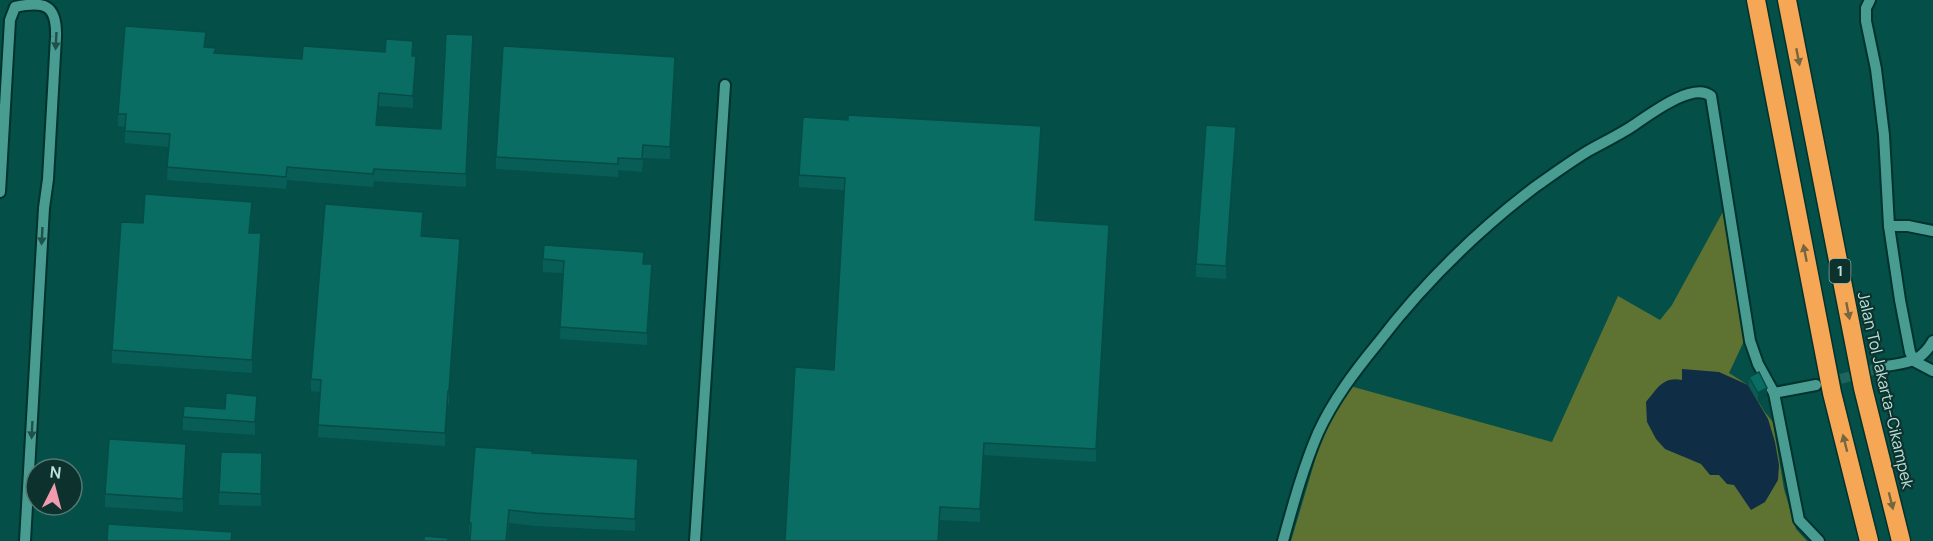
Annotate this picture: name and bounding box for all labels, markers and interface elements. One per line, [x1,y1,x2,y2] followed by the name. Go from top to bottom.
[51,32,60,51] one-way arrow
[1794,48,1803,67] one-way arrow
[38,226,47,245] one-way arrow
[1800,243,1809,262] one-way arrow
[1830,259,1850,283] road number: 1
[1853,289,1920,492] street label: Jalan Tol Jakarta–Cikampek
[1844,301,1853,320] one-way arrow
[27,421,36,440] one-way arrow
[1840,434,1849,452] one-way arrow
[24,457,84,517] north arrow
[49,461,62,484] text: N
[1887,491,1897,510] one-way arrow

